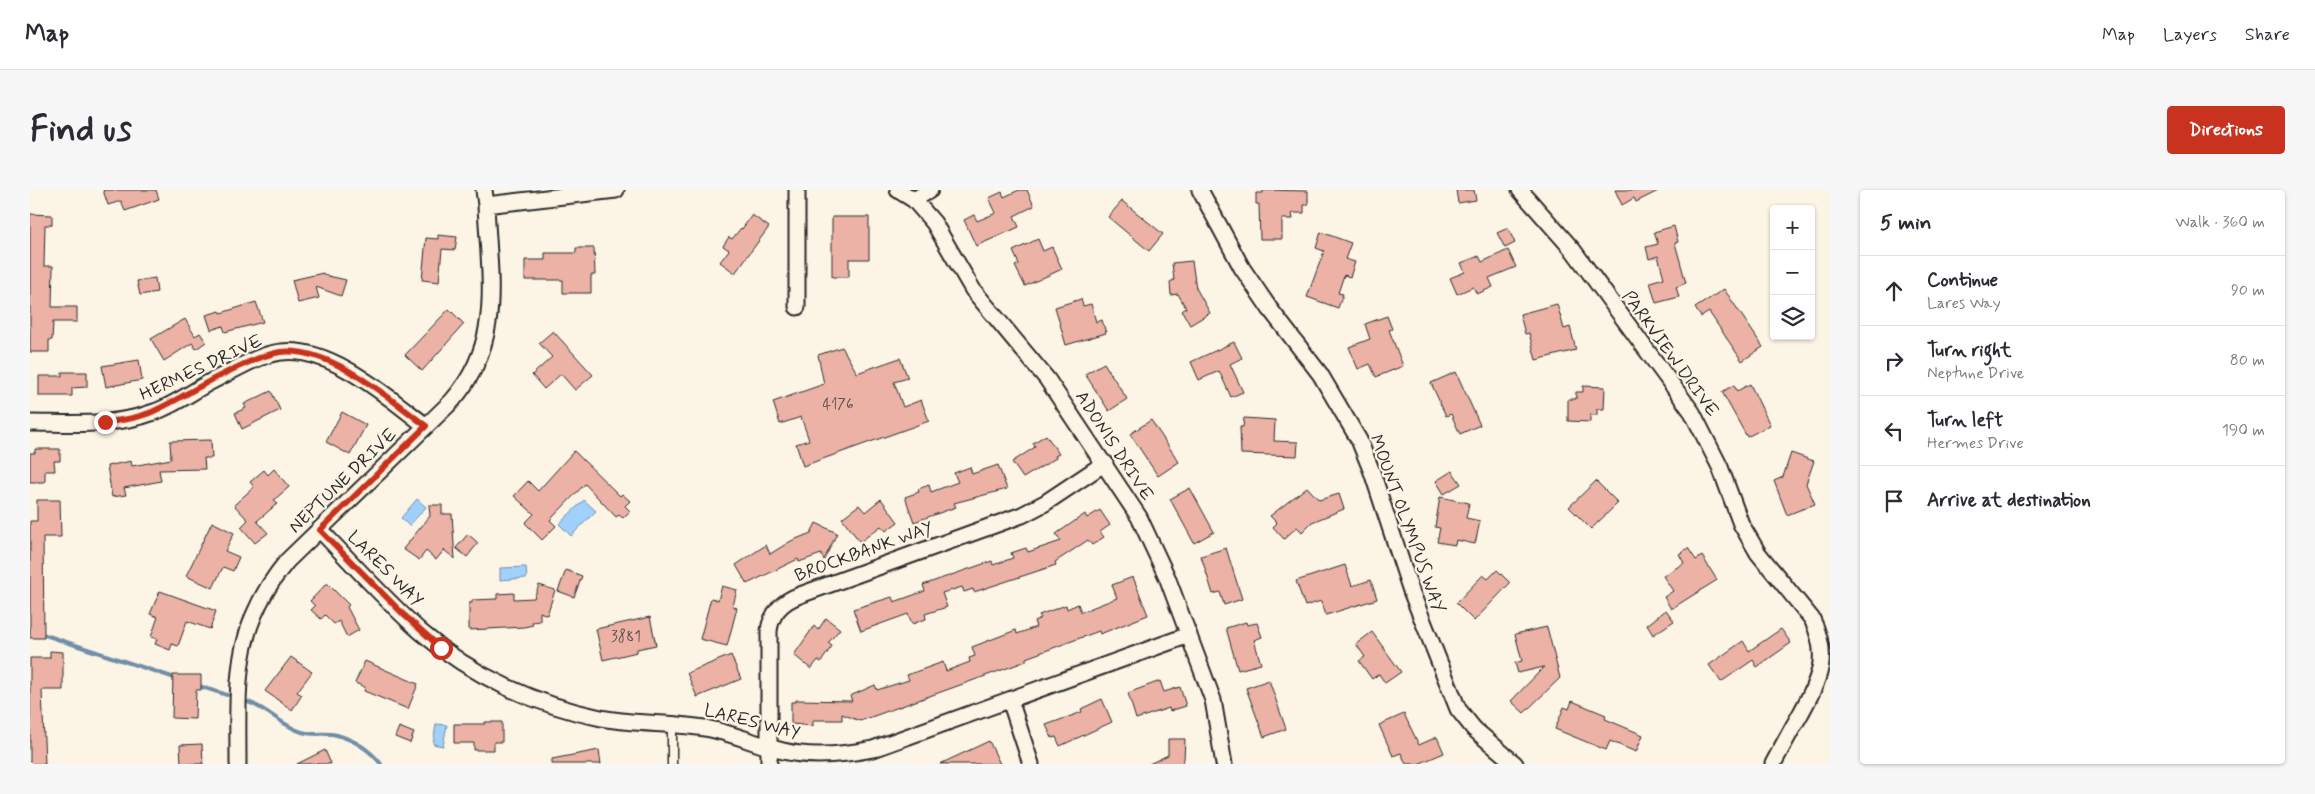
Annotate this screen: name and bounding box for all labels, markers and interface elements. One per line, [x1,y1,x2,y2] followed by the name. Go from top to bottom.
[25,19,69,50] text: Map
[2102,23,2135,47] text: Map
[2163,23,2217,47] text: Layers
[2245,23,2290,47] text: Share
[2167,106,2285,154] button: Directions
[30,107,132,153] text: Find us
[1770,205,1815,340] map controls
[1770,205,1815,250] button: +
[1880,209,1932,237] text: 5 min
[2175,212,2265,233] text: Walk · 360 m
[1770,250,1815,295] button: −
[1927,268,1998,293] text: Continue
[1880,277,1908,305] icon: ahead
[2231,280,2265,301] text: 90 m
[1616,286,1724,422] street label: PARKVIEW DRIVE
[1927,293,2001,314] text: Lares Way
[1770,295,1815,340] button: layers
[136,329,266,407] street label: HERMES DRIVE
[1927,338,2011,363] text: Turn right
[1880,347,1908,375] icon: right
[2230,350,2265,371] text: 80 m
[1927,363,2024,384] text: Neptune Drive
[1069,386,1159,506] street label: ADONIS DRIVE
[822,395,854,415] house number: 4176
[1927,408,2003,433] text: Turn left
[94,411,117,434] route end
[1880,417,1908,445] icon: left
[2222,420,2265,441] text: 190 m
[284,423,402,539] street label: NEPTUNE DRIVE
[1364,431,1451,617] street label: MOUNT OLYMPUS WAY
[1927,433,2024,454] text: Hermes Drive
[1880,487,1908,515] icon: arrive
[1927,488,2091,513] text: Arrive at destination
[791,516,937,588] street label: BROCKBANK WAY
[342,526,428,612] street label: LARES WAY
[611,627,641,647] house number: 3881
[430,637,453,660] route start
[701,698,803,746] street label: LARES WAY

